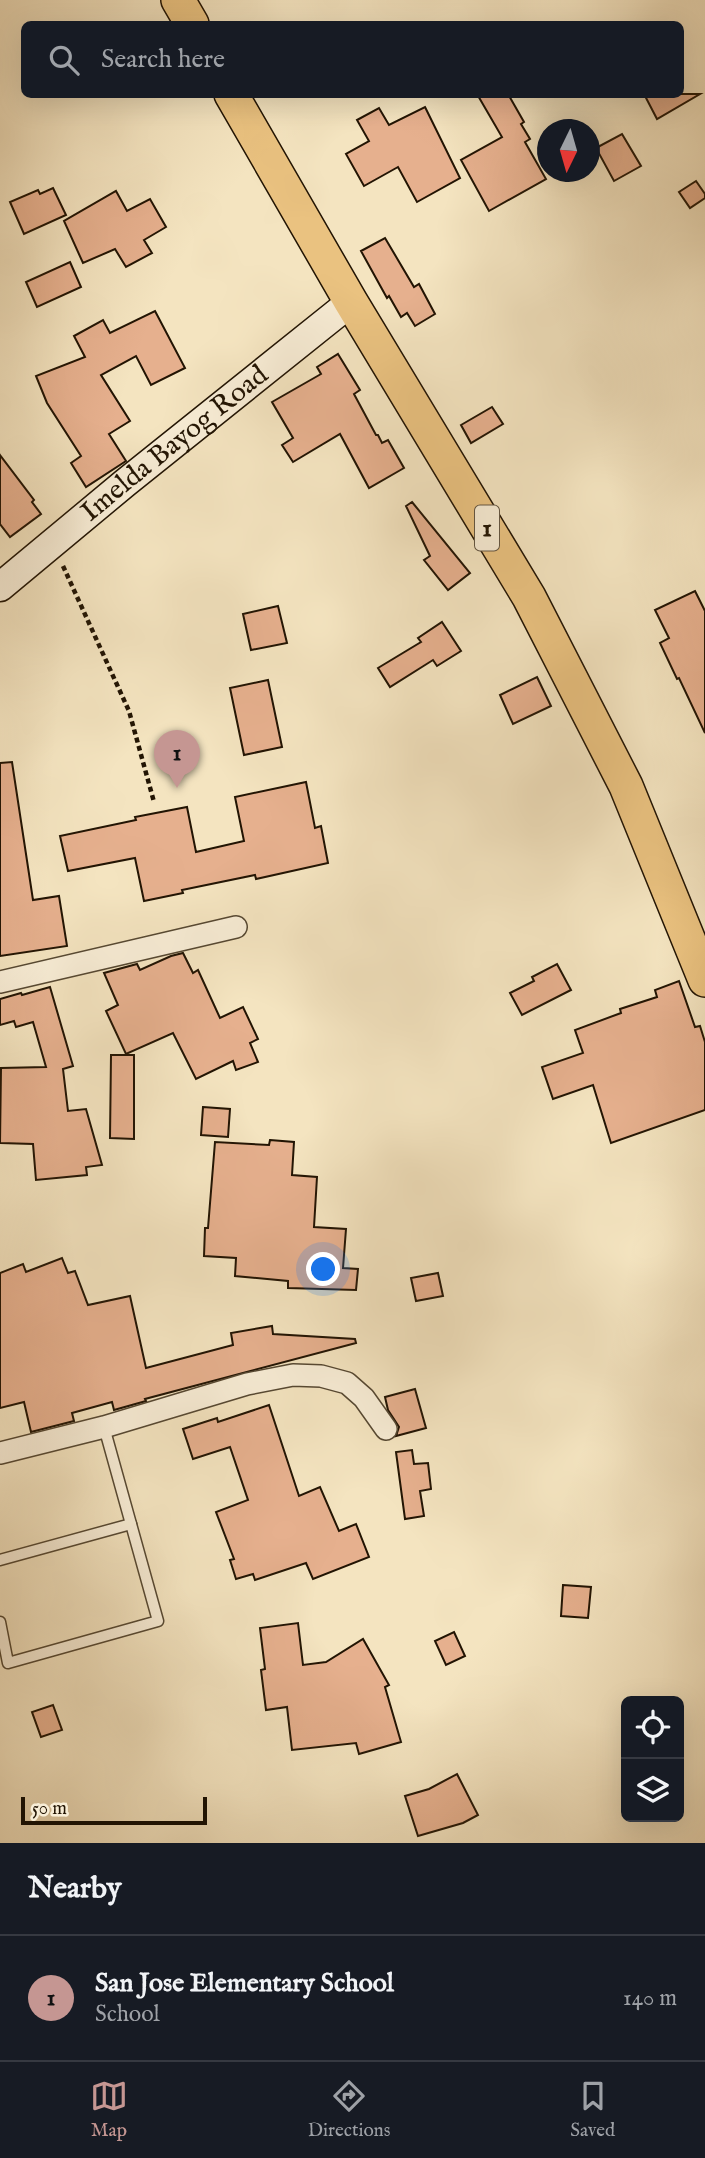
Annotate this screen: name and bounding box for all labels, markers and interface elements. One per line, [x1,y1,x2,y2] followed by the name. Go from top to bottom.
[21,21,684,98] search box
[45,41,83,79] icon: search
[101,43,225,76] text: Search here
[537,119,600,182] north arrow
[74,358,275,530] street label: Imelda Bayog Road
[475,506,499,550] road number: 1
[154,730,200,788] pin: 1
[306,1252,340,1286] your location
[621,1696,684,1822] map controls
[621,1696,684,1759] button: locate
[621,1759,684,1822] button: layers
[21,1794,206,1826] scale bar
[32,1797,67,1821] text: 50 m
[28,1870,121,1908] text: Nearby
[95,1967,394,2000] text: San Jose Elementary School
[47,1984,55,2013] text: 1
[623,1984,677,2013] text: 140 m
[95,2000,160,2029] text: School
[90,2077,128,2143] tab: Map
[308,2077,390,2143] tab: Directions
[570,2077,615,2143] tab: Saved

